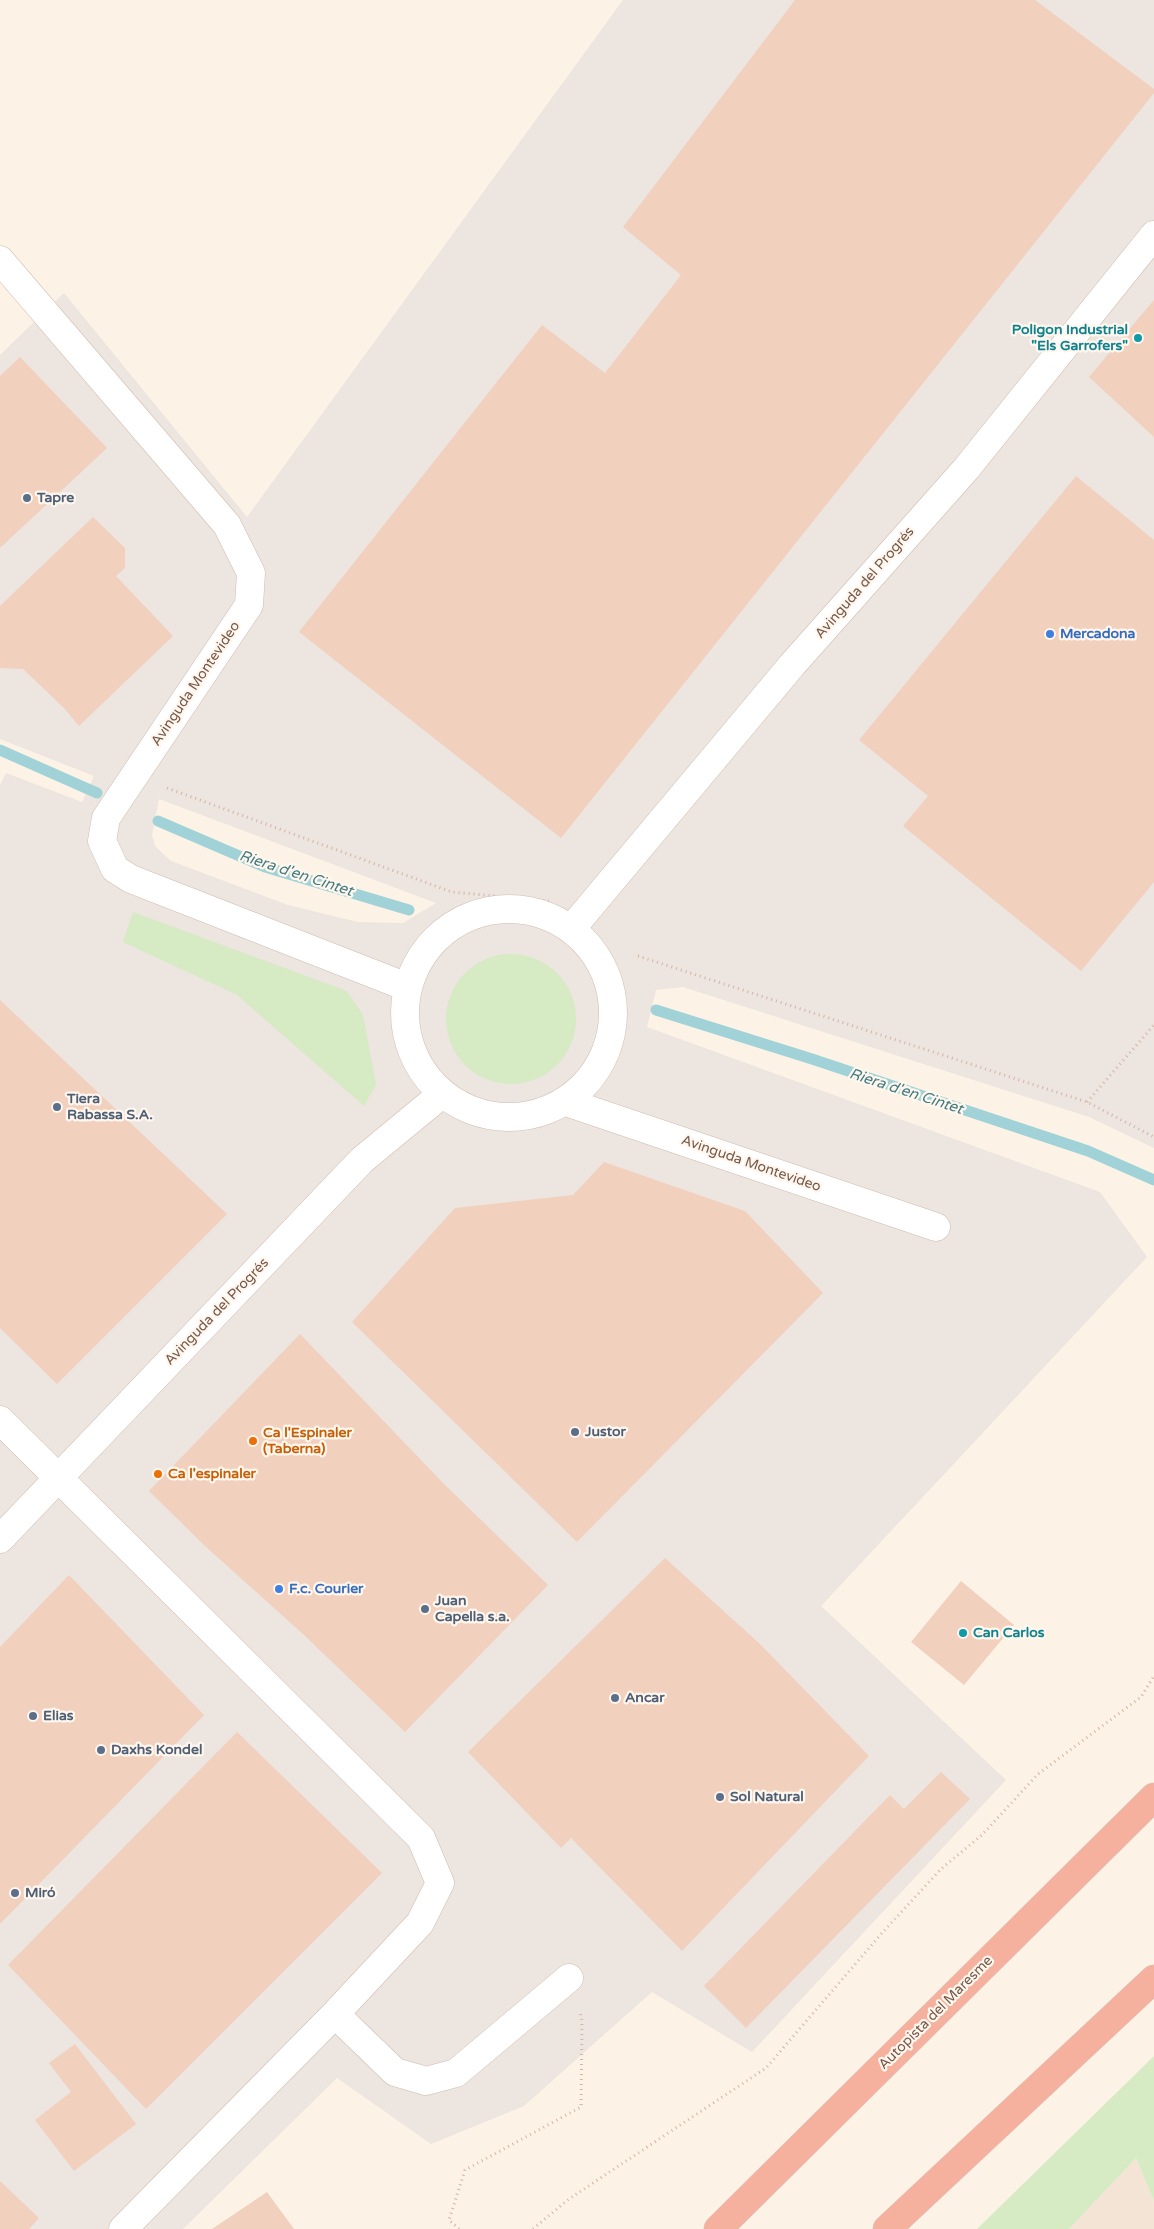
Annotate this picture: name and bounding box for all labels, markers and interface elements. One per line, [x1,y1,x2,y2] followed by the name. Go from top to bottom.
[1012,322,1128,354] place label: Poligon Industrial "Els Garrofers"
[1132,332,1144,344] marker: Poligon Industrial "Els Garrofers"
[37,490,74,506] place label: Tapre
[21,492,33,504] marker: Tapre
[812,524,918,642] street label: Avinguda del Progrés
[148,619,244,749] street label: Avinguda Montevideo
[1060,626,1135,642] place label: Mercadona
[1044,628,1056,640] marker: Mercadona
[237,847,355,901] water label: Riera d'en Cintet
[847,1065,965,1119] water label: Riera d'en Cintet
[67,1091,153,1124] place label: Tiera Rabassa S.A.
[51,1101,63,1113] marker: Tiera Rabassa S.A.
[679,1132,823,1196] street label: Avinguda Montevideo
[161,1255,273,1369] street label: Avinguda del Progrés
[585,1424,626,1440] place label: Justor
[263,1425,352,1458] place label: Ca l'Espinaler (Taberna)
[569,1426,581,1438] marker: Justor
[247,1435,259,1447] marker: Ca l'Espinaler (Taberna)
[168,1466,256,1482] place label: Ca l'espinaler
[152,1468,164,1480] marker: Ca l'espinaler
[289,1581,363,1597] place label: F.c. Courier
[273,1583,285,1595] marker: F.c. Courier
[435,1593,510,1625] place label: Juan Capella s.a.
[419,1603,431,1615] marker: Juan Capella s.a.
[973,1625,1044,1641] place label: Can Carlos
[957,1627,969,1639] marker: Can Carlos
[625,1690,665,1706] place label: Ancar
[609,1692,621,1704] marker: Ancar
[43,1708,73,1724] place label: Elias
[27,1710,39,1722] marker: Elias
[111,1742,202,1758] place label: Daxhs Kondel
[95,1744,107,1756] marker: Daxhs Kondel
[730,1789,804,1805] place label: Sol Natural
[714,1791,726,1803] marker: Sol Natural
[25,1885,56,1901] place label: Miró
[9,1887,21,1899] marker: Miró
[876,1953,996,2073] street label: Autopista del Maresme

